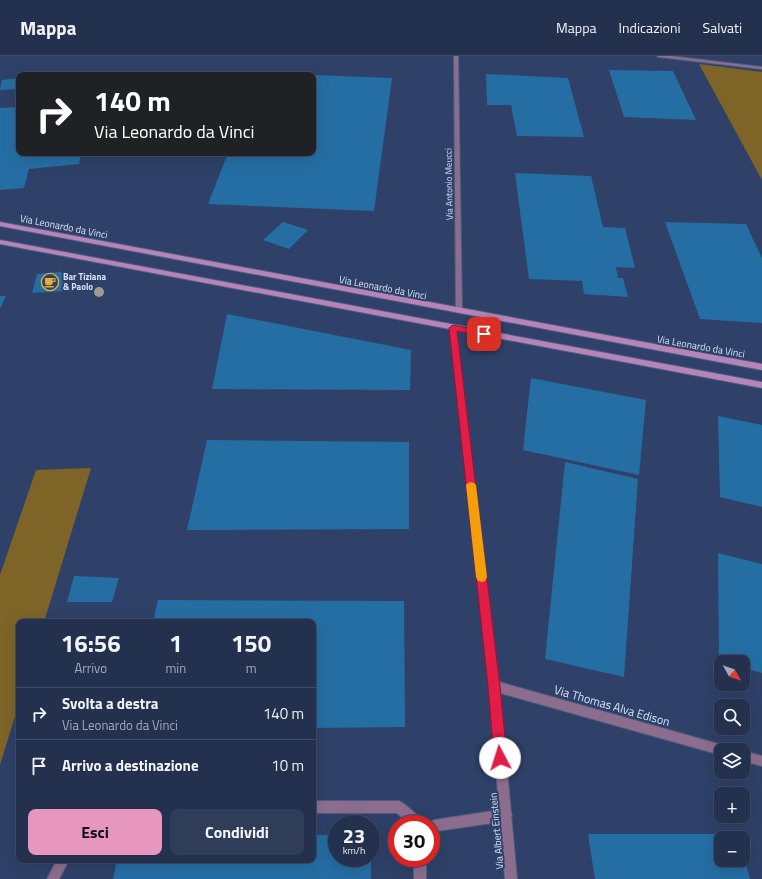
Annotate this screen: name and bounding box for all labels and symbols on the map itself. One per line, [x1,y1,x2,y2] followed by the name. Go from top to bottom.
[441,148,456,220] street label: Via Antonio Meucci
[19,211,109,242] street label: Via Leonardo da Vinci
[63,270,106,293] place label: Bar Tiziana & Paolo
[40,272,60,292] cafe icon: Bar Tiziana & Paolo
[338,272,428,303] street label: Via Leonardo da Vinci
[467,317,501,351] pin
[656,331,746,362] street label: Via Leonardo da Vinci
[714,655,750,691] north arrow
[552,680,672,731] street label: Via Thomas Alva Edison
[479,737,521,779] position arrow
[486,792,507,870] street label: Via Albert Einstein
[388,815,440,867] speed limit sign: 30

